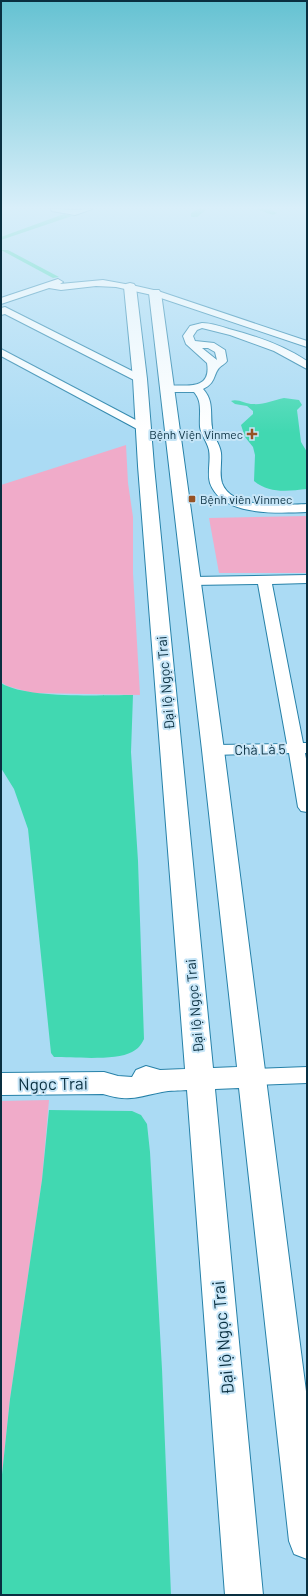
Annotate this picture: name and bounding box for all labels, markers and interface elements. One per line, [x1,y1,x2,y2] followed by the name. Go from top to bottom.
[149,427,243,441] place label: Bệnh Viện Vinmec
[246,428,258,440] marker: Bệnh Viện Vinmec
[200,492,292,506] place label: Bệnh viên Vinmec
[187,494,197,504] marker: Bệnh viên Vinmec
[152,635,178,731] street label: Đại lộ Ngọc Trai
[234,740,286,758] street label: Chà Là 5
[181,958,207,1054] street label: Đại lộ Ngọc Trai
[18,1072,88,1094] street label: Ngọc Trai
[207,1280,237,1396] street label: Đại lộ Ngọc Trai

